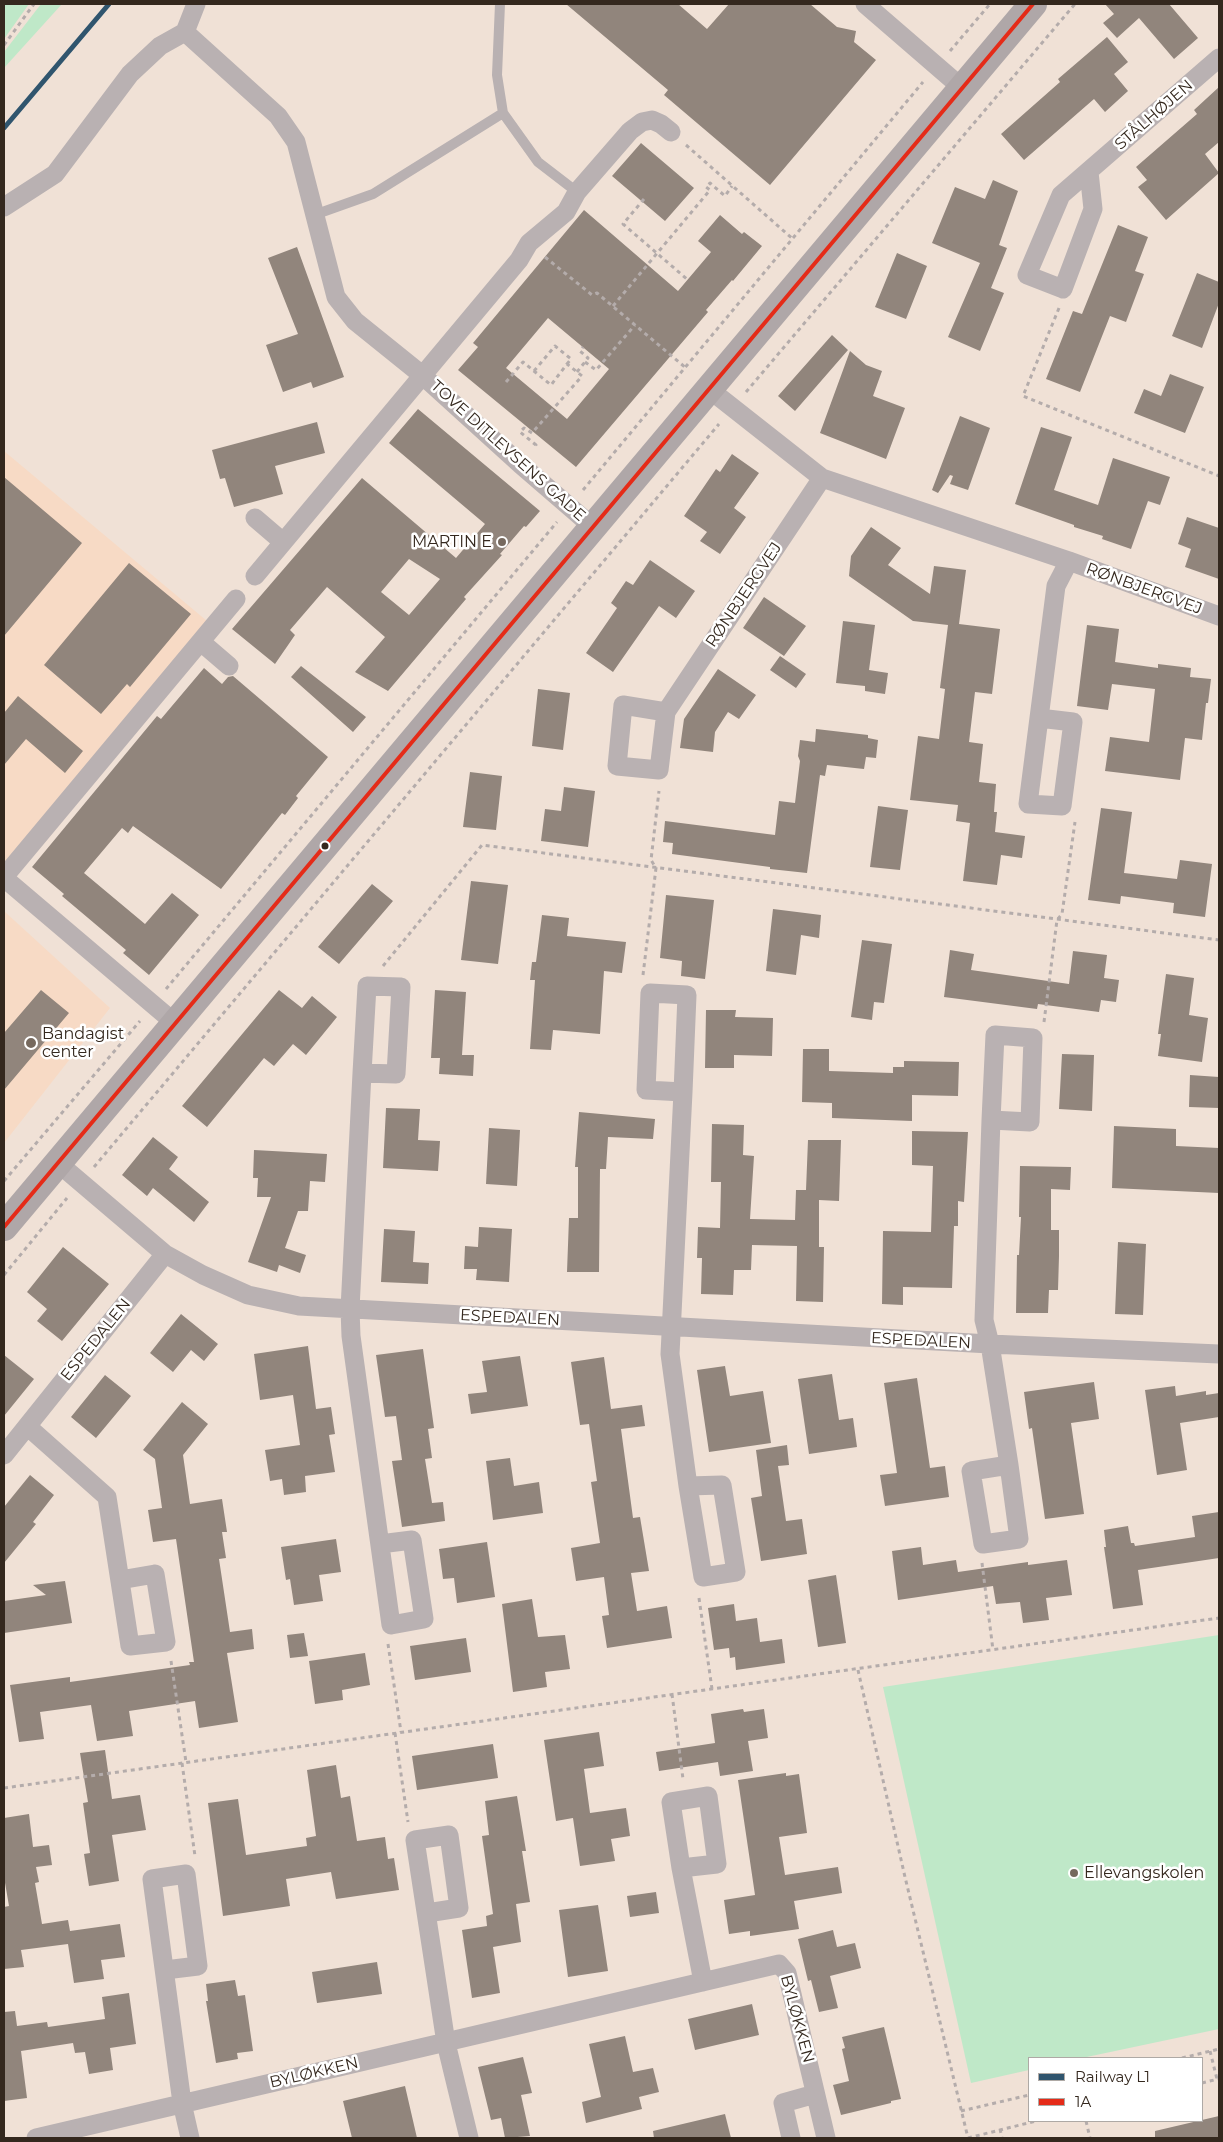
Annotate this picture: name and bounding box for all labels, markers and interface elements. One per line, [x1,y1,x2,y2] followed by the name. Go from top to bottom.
[1111,76,1197,154] street label: STÅLHØJEN
[427,376,589,526] street label: TOVE DITLEVSENS GADE
[412,532,492,552] place label: MARTIN E
[496,536,508,548] marker: MARTIN E
[702,539,786,651] street label: RØNBJERGVEJ
[1083,559,1205,619] street label: RØNBJERGVEJ
[320,841,330,851] unlabelled marker
[42,1024,124,1062] place label: Bandagist center
[24,1036,38,1050] marker: Bandagist center
[57,1295,135,1385] street label: ESPEDALEN
[459,1306,561,1330] street label: ESPEDALEN
[870,1329,972,1353] street label: ESPEDALEN
[1084,1863,1204,1883] place label: Ellevangskolen
[1068,1867,1080,1879] marker: Ellevangskolen
[776,1973,818,2065] street label: BYLØKKEN
[268,2053,360,2093] street label: BYLØKKEN
[1028,2057,1203,2122] legend
[1075,2067,1150,2086] text: Railway L1
[1075,2092,1091,2111] text: 1A

